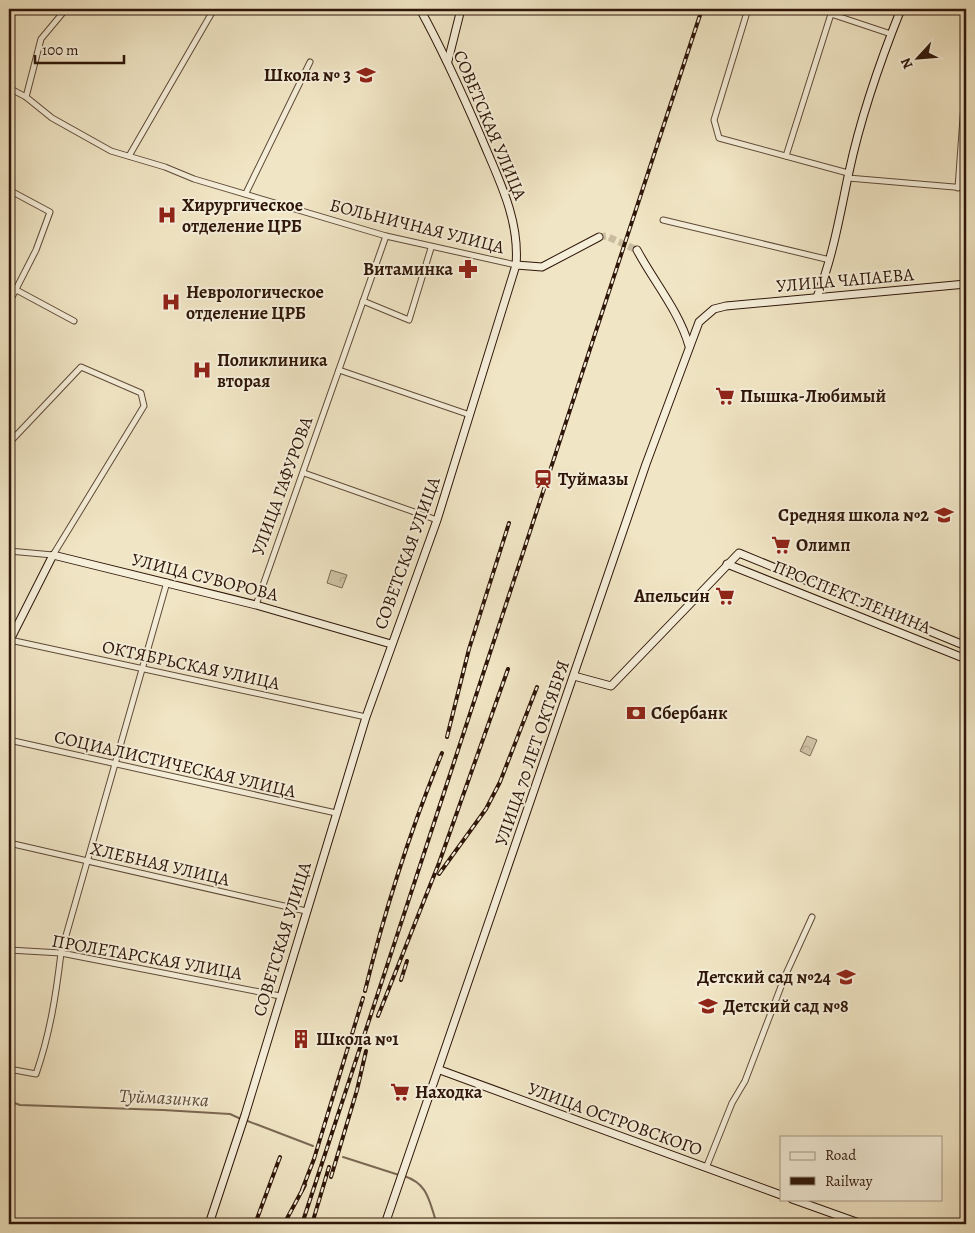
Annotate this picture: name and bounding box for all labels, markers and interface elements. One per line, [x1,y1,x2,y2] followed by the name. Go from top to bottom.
[35,32,124,64] scale bar
[892,32,942,82] north arrow
[42,40,79,60] text: 100 m
[448,47,533,204] street label: СОВЕТСКАЯ УЛИЦА
[896,55,918,72] text: N
[264,63,351,87] place label: Школа № 3
[355,64,377,86] school or university icon: Школа № 3
[182,193,303,238] place label: Хирургическое отделение ЦРБ
[327,193,507,259] street label: БОЛЬНИЧНАЯ УЛИЦА
[156,204,178,226] hospital icon: Хирургическое отделение ЦРБ
[363,257,453,281] place label: Витаминка
[457,258,479,280] pharmacy icon: Витаминка
[775,262,915,298] street label: УЛИЦА ЧАПАЕВА
[186,280,324,325] place label: Неврологическое отделение ЦРБ
[160,291,182,313] hospital icon: Неврологическое отделение ЦРБ
[217,348,328,393] place label: Поликлиника вторая
[191,359,213,381] hospital icon: Поликлиника вторая
[740,384,886,408] place label: Пышка-Любимый
[714,385,736,407] supermarket icon: Пышка-Любимый
[246,413,318,559] street label: УЛИЦА ГАФУРОВА
[558,467,628,491] place label: Туймазы
[532,468,554,490] station icon: Туймазы
[368,473,446,632] street label: СОВЕТСКАЯ УЛИЦА
[778,503,929,527] place label: Средняя школа №2
[933,504,955,526] school or university icon: Средняя школа №2
[796,533,851,557] place label: Олимп
[770,534,792,556] supermarket icon: Олимп
[129,547,281,607] street label: УЛИЦА СУВОРОВА
[770,554,935,640] street label: ПРОСПЕКТ ЛЕНИНА
[633,584,710,608] place label: Апельсин
[714,585,736,607] supermarket icon: Апельсин
[100,634,283,696] street label: ОКТЯБРЬСКАЯ УЛИЦА
[489,657,575,849] street label: УЛИЦА 70 ЛЕТ ОКТЯБРЯ
[651,701,728,725] place label: Сбербанк
[625,702,647,724] bank icon: Сбербанк
[52,724,299,804] street label: СОЦИАЛИСТИЧЕСКАЯ УЛИЦА
[88,836,232,892] street label: ХЛЕБНАЯ УЛИЦА
[247,858,317,1019] street label: СОВЕТСКАЯ УЛИЦА
[50,928,244,986] street label: ПРОЛЕТАРСКАЯ УЛИЦА
[697,965,832,989] place label: Детский сад №24
[835,966,857,988] school or university icon: Детский сад №24
[723,994,849,1018] place label: Детский сад №8
[697,995,719,1017] school or university icon: Детский сад №8
[316,1027,399,1051] place label: Школа №1
[290,1028,312,1050] building icon: Школа №1
[524,1076,706,1162] street label: УЛИЦА ОСТРОВСКОГО
[415,1080,483,1104] place label: Находка
[389,1081,411,1103] supermarket icon: Находка
[118,1083,210,1113] water label: Туймазинка
[780,1136,942,1200] legend
[825,1145,857,1165] text: Road
[825,1171,873,1191] text: Railway

